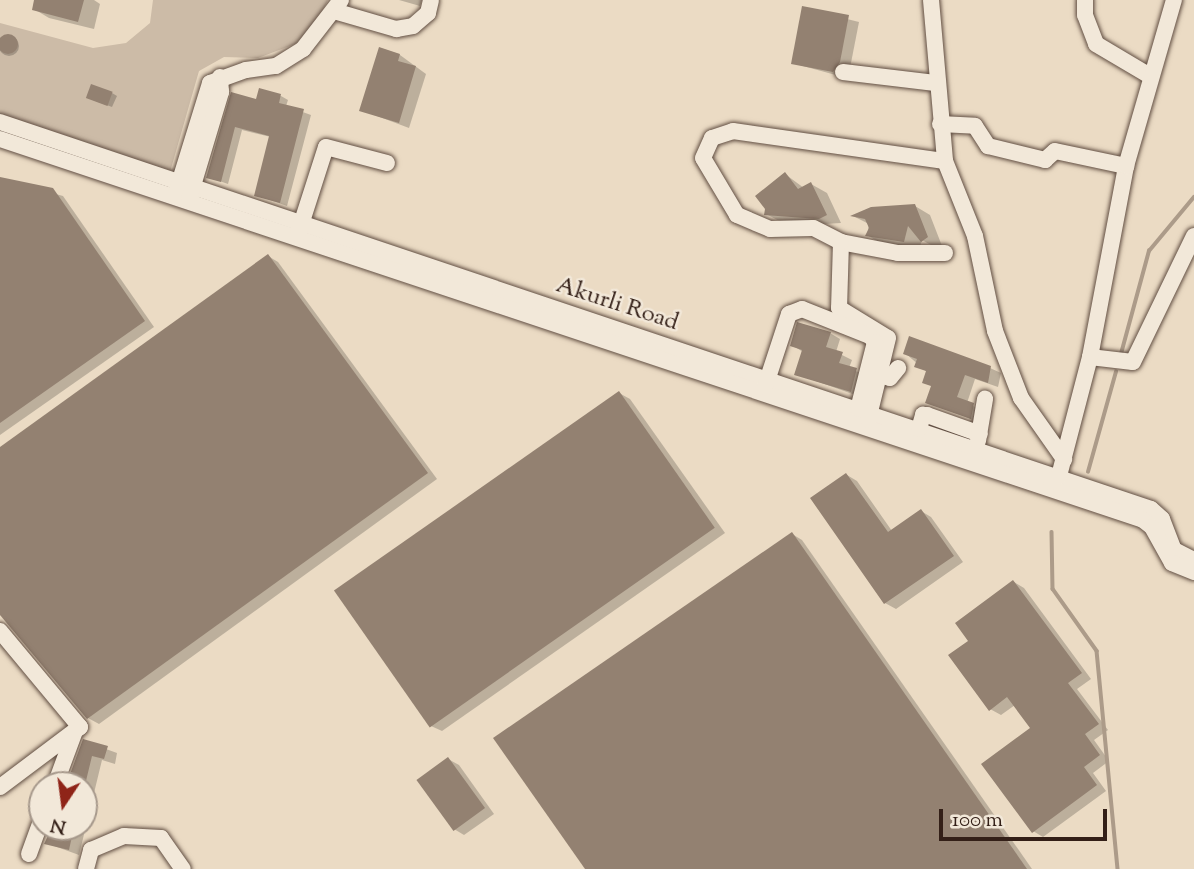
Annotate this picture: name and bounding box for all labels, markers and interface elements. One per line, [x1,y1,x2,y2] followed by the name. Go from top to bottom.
[552,272,682,338] street label: Akurli Road
[28,771,98,841] north arrow
[942,796,1110,840] scale bar
[952,806,1003,836] text: 100 m
[48,810,69,840] text: N

